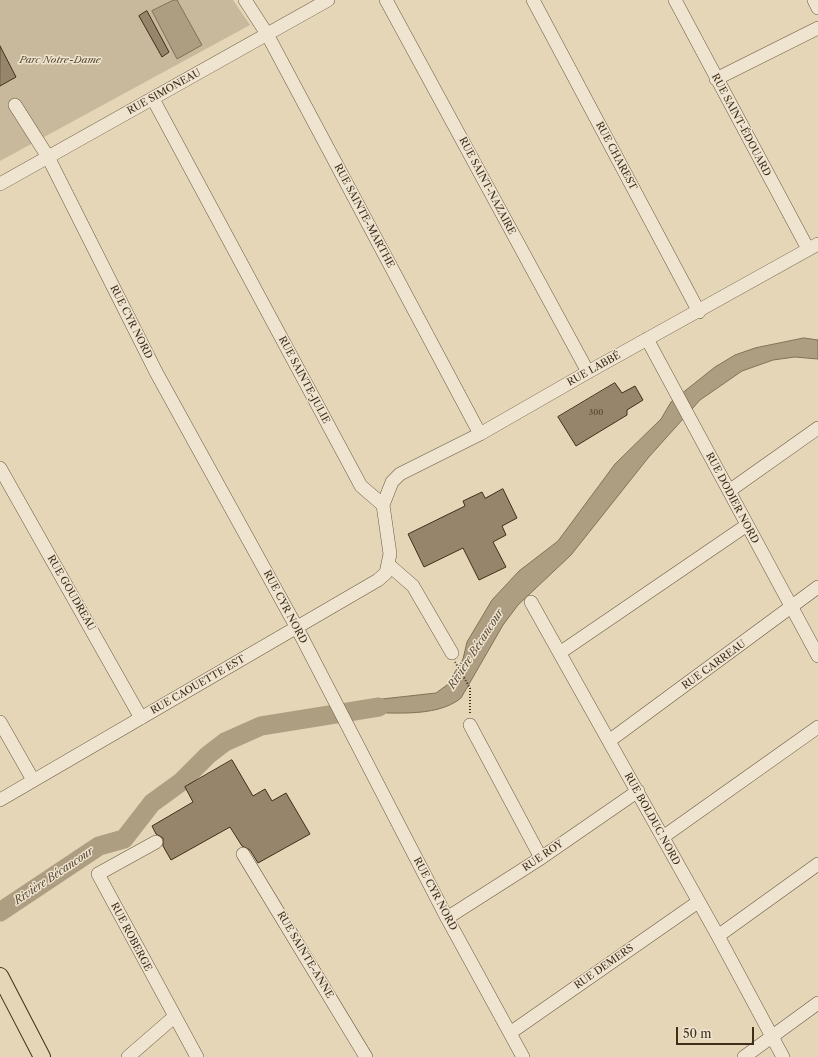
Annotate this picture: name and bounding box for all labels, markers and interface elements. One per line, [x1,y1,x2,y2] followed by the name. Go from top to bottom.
[19,54,101,66] park label: Parc Notre-Dame
[125,67,203,117] street label: RUE SIMONEAU
[709,72,773,178] street label: RUE SAINT-ÉDOUARD
[593,120,639,192] street label: RUE CHAREST
[456,135,518,237] street label: RUE SAINT-NAZAIRE
[331,162,397,270] street label: RUE SAINTE-MARTHE
[107,283,155,361] street label: RUE CYR NORD
[276,334,332,426] street label: RUE SAINTE-JULIE
[565,349,623,389] street label: RUE LABBÉ
[589,408,603,418] house number: 300
[703,451,761,545] street label: RUE DODIER NORD
[44,553,98,633] street label: RUE GOUDREAU
[261,568,309,646] street label: RUE CYR NORD
[445,607,507,691] water label: Rivière Bécancour
[680,638,748,692] street label: RUE CARREAU
[149,653,247,717] street label: RUE CAOUETTE EST
[622,771,682,867] street label: RUE BOLDUC NORD
[520,838,566,874] street label: RUE ROY
[12,845,96,907] water label: Rivière Bécancour
[411,855,459,933] street label: RUE CYR NORD
[108,901,154,973] street label: RUE ROBERGE
[274,909,336,1001] street label: RUE SAINTE-ANNE
[572,942,636,992] street label: RUE DEMERS
[678,1019,756,1045] scale bar
[683,1026,712,1041] text: 50 m

